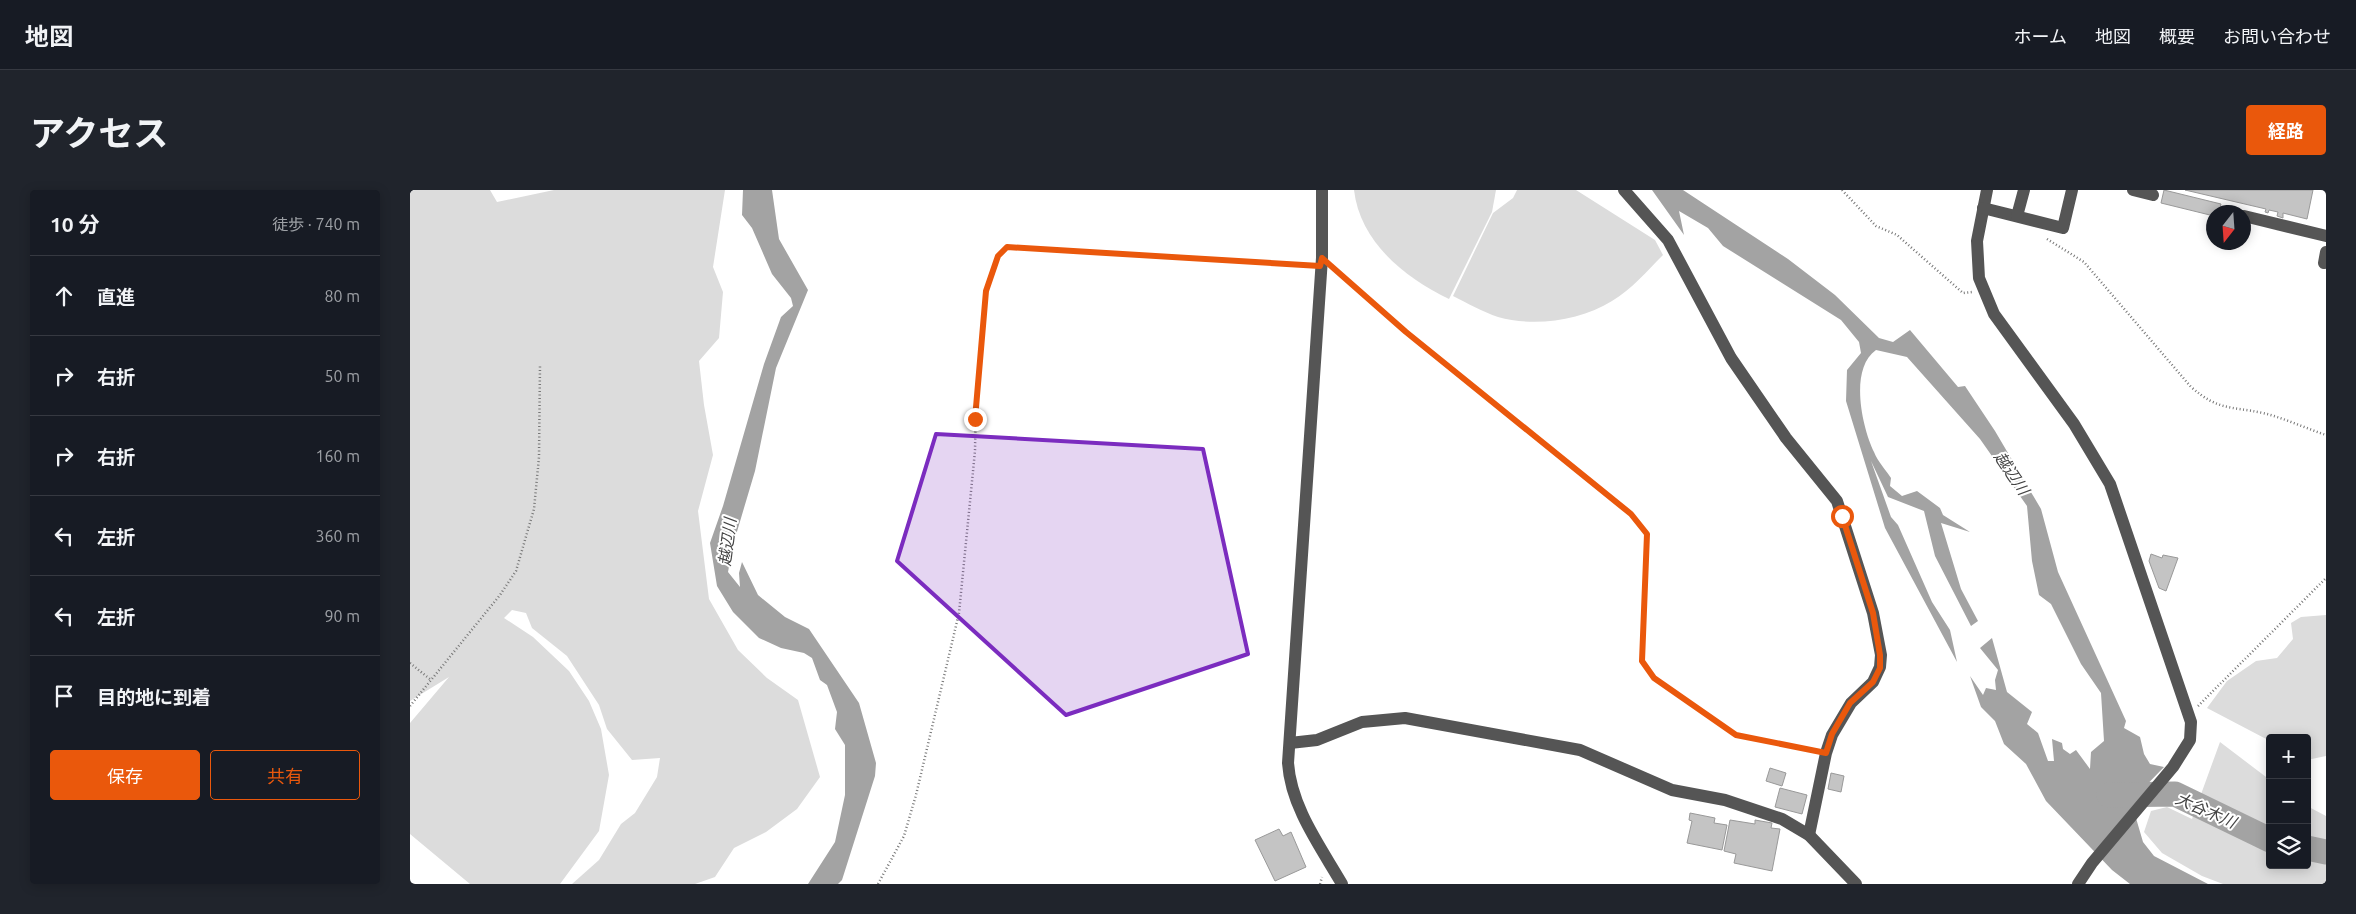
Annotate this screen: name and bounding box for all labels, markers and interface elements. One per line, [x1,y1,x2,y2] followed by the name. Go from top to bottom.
[25,23,73,50] text: 地図
[2014,26,2067,46] text: ホーム
[2095,26,2131,46] text: 地図
[2159,26,2195,46] text: 概要
[2223,26,2331,46] text: お問い合わせ
[2246,105,2326,155] button: 経路
[30,113,168,153] text: アクセス
[2206,205,2251,250] north arrow
[50,212,100,236] text: 10 分
[272,215,360,233] text: 徒歩 · 740 m
[50,282,78,310] icon: ahead
[97,286,135,308] text: 直進
[324,287,360,305] text: 80 m
[50,362,78,390] icon: right
[97,366,135,388] text: 右折
[324,367,360,385] text: 50 m
[964,408,987,431] route end
[50,442,78,470] icon: right
[97,446,135,468] text: 右折
[315,447,360,465] text: 160 m
[1991,448,2034,500] water label: 越辺川
[1831,505,1854,528] route start
[715,515,739,567] water label: 越辺川
[50,522,78,550] icon: left
[97,526,135,548] text: 左折
[315,527,360,545] text: 360 m
[50,602,78,630] icon: left
[97,606,135,628] text: 左折
[324,607,360,625] text: 90 m
[50,682,78,710] icon: arrive
[97,686,211,708] text: 目的地に到着
[2266,734,2311,869] map controls
[2266,734,2311,779] button: +
[50,750,200,800] button: 保存
[210,750,360,800] button: 共有
[2266,779,2311,824] button: −
[2173,789,2241,832] water label: 大谷木川
[2266,824,2311,869] button: layers

